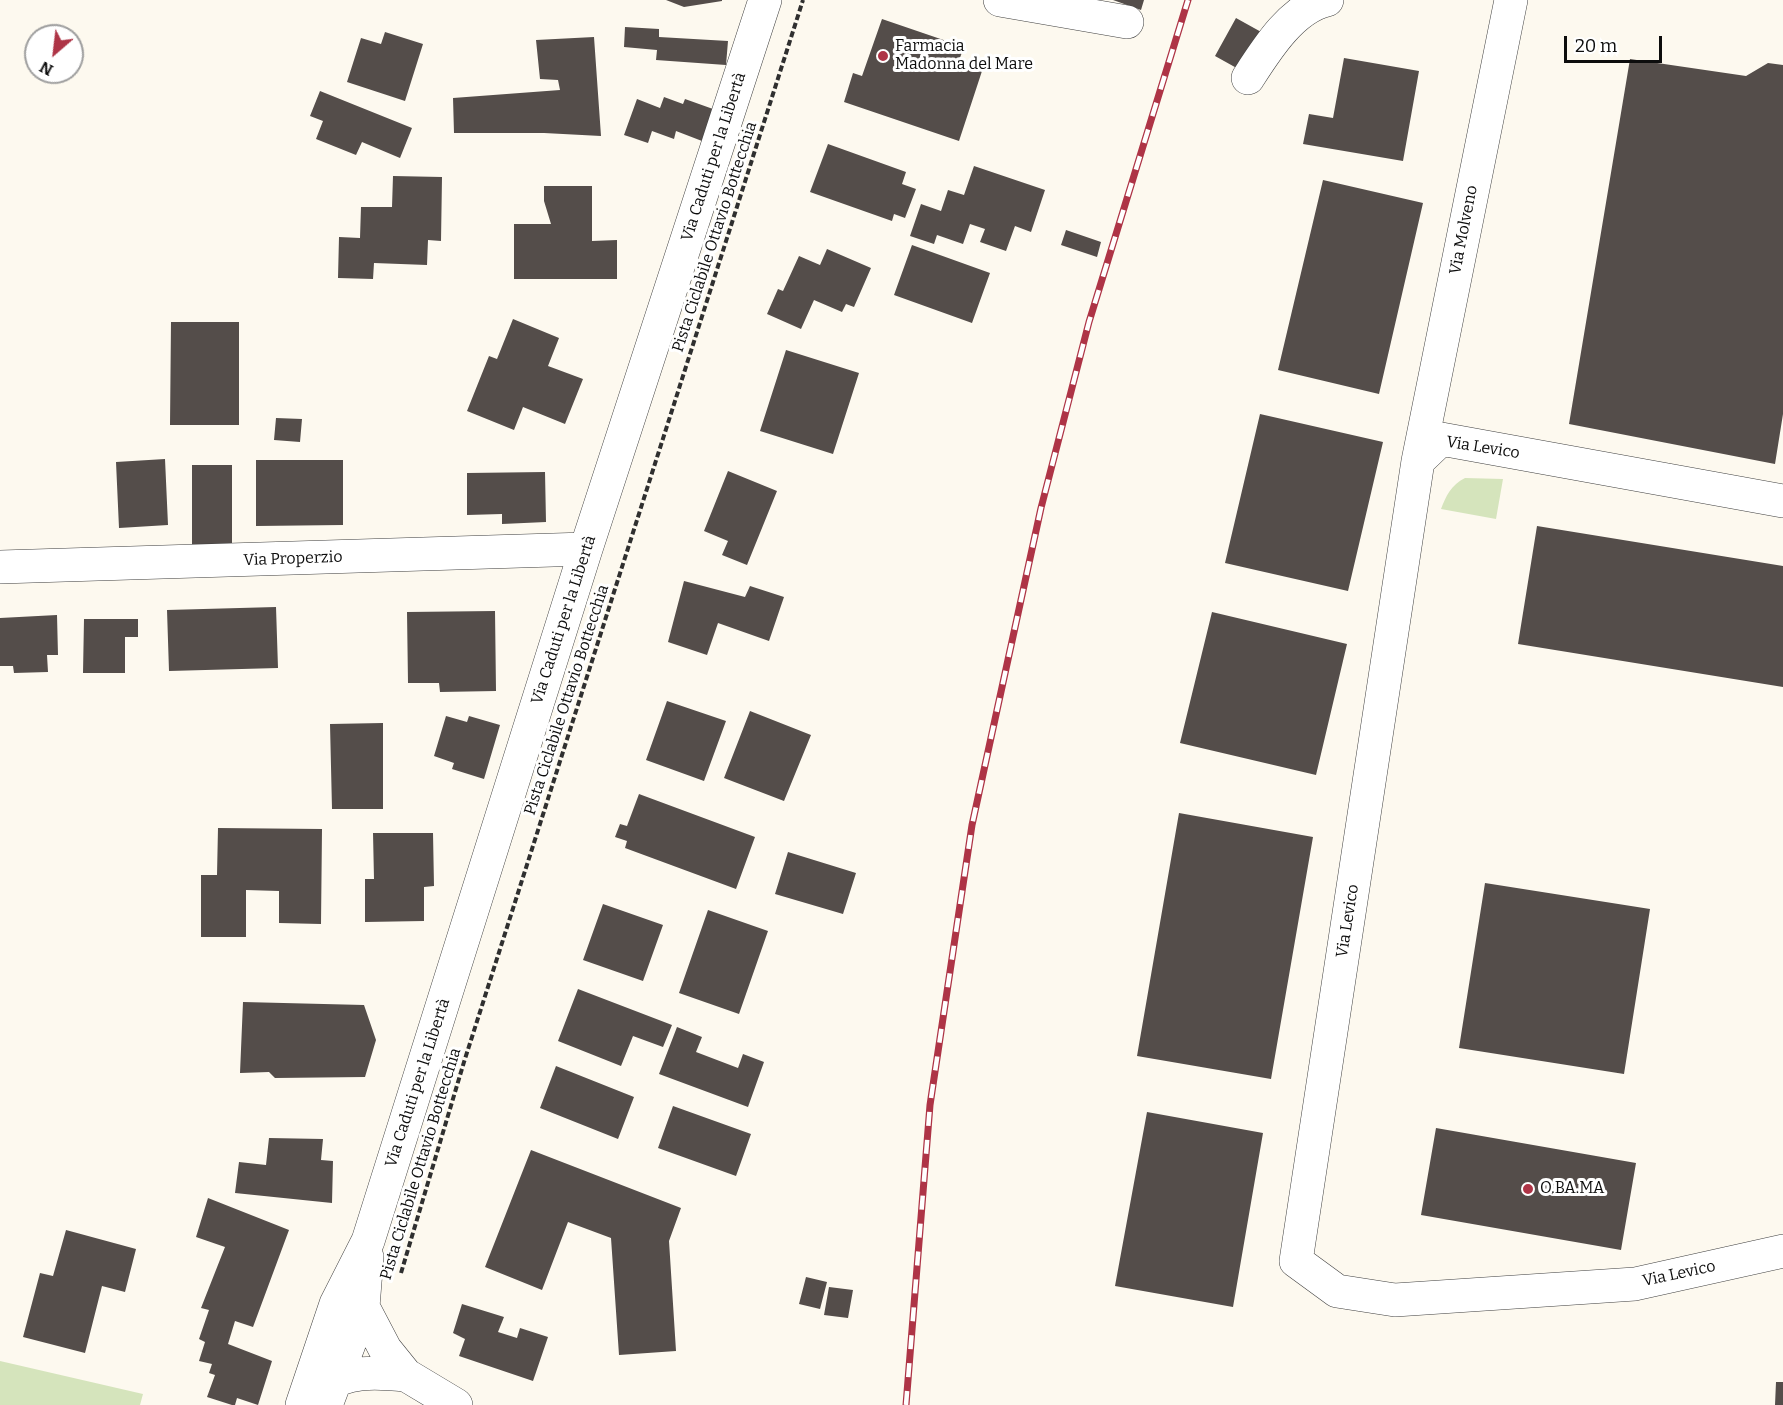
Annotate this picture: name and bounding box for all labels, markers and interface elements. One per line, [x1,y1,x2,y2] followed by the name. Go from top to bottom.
[24,24,84,84] north arrow
[1567,24,1664,62] scale bar
[1575,35,1617,57] text: 20 m
[895,37,1033,75] place label: Farmacia Madonna del Mare
[876,49,890,63] marker: Farmacia Madonna del Mare
[36,57,56,80] text: N
[678,70,750,244] street label: Via Caduti per la Libertà
[669,119,761,355] street label: Pista Ciclabile Ottavio Bottecchia
[1446,184,1482,276] street label: Via Molveno
[1445,433,1521,463] street label: Via Levico
[528,533,600,707] street label: Via Caduti per la Libertà
[243,548,343,570] street label: Via Properzio
[521,582,613,818] street label: Pista Ciclabile Ottavio Bottecchia
[1333,883,1363,959] street label: Via Levico
[382,996,454,1170] street label: Via Caduti per la Libertà
[377,1046,465,1282] street label: Pista Ciclabile Ottavio Bottecchia
[1540,1179,1604,1199] place label: O.BA.MA
[1521,1182,1535,1196] marker: O.BA.MA
[1641,1257,1717,1291] street label: Via Levico

